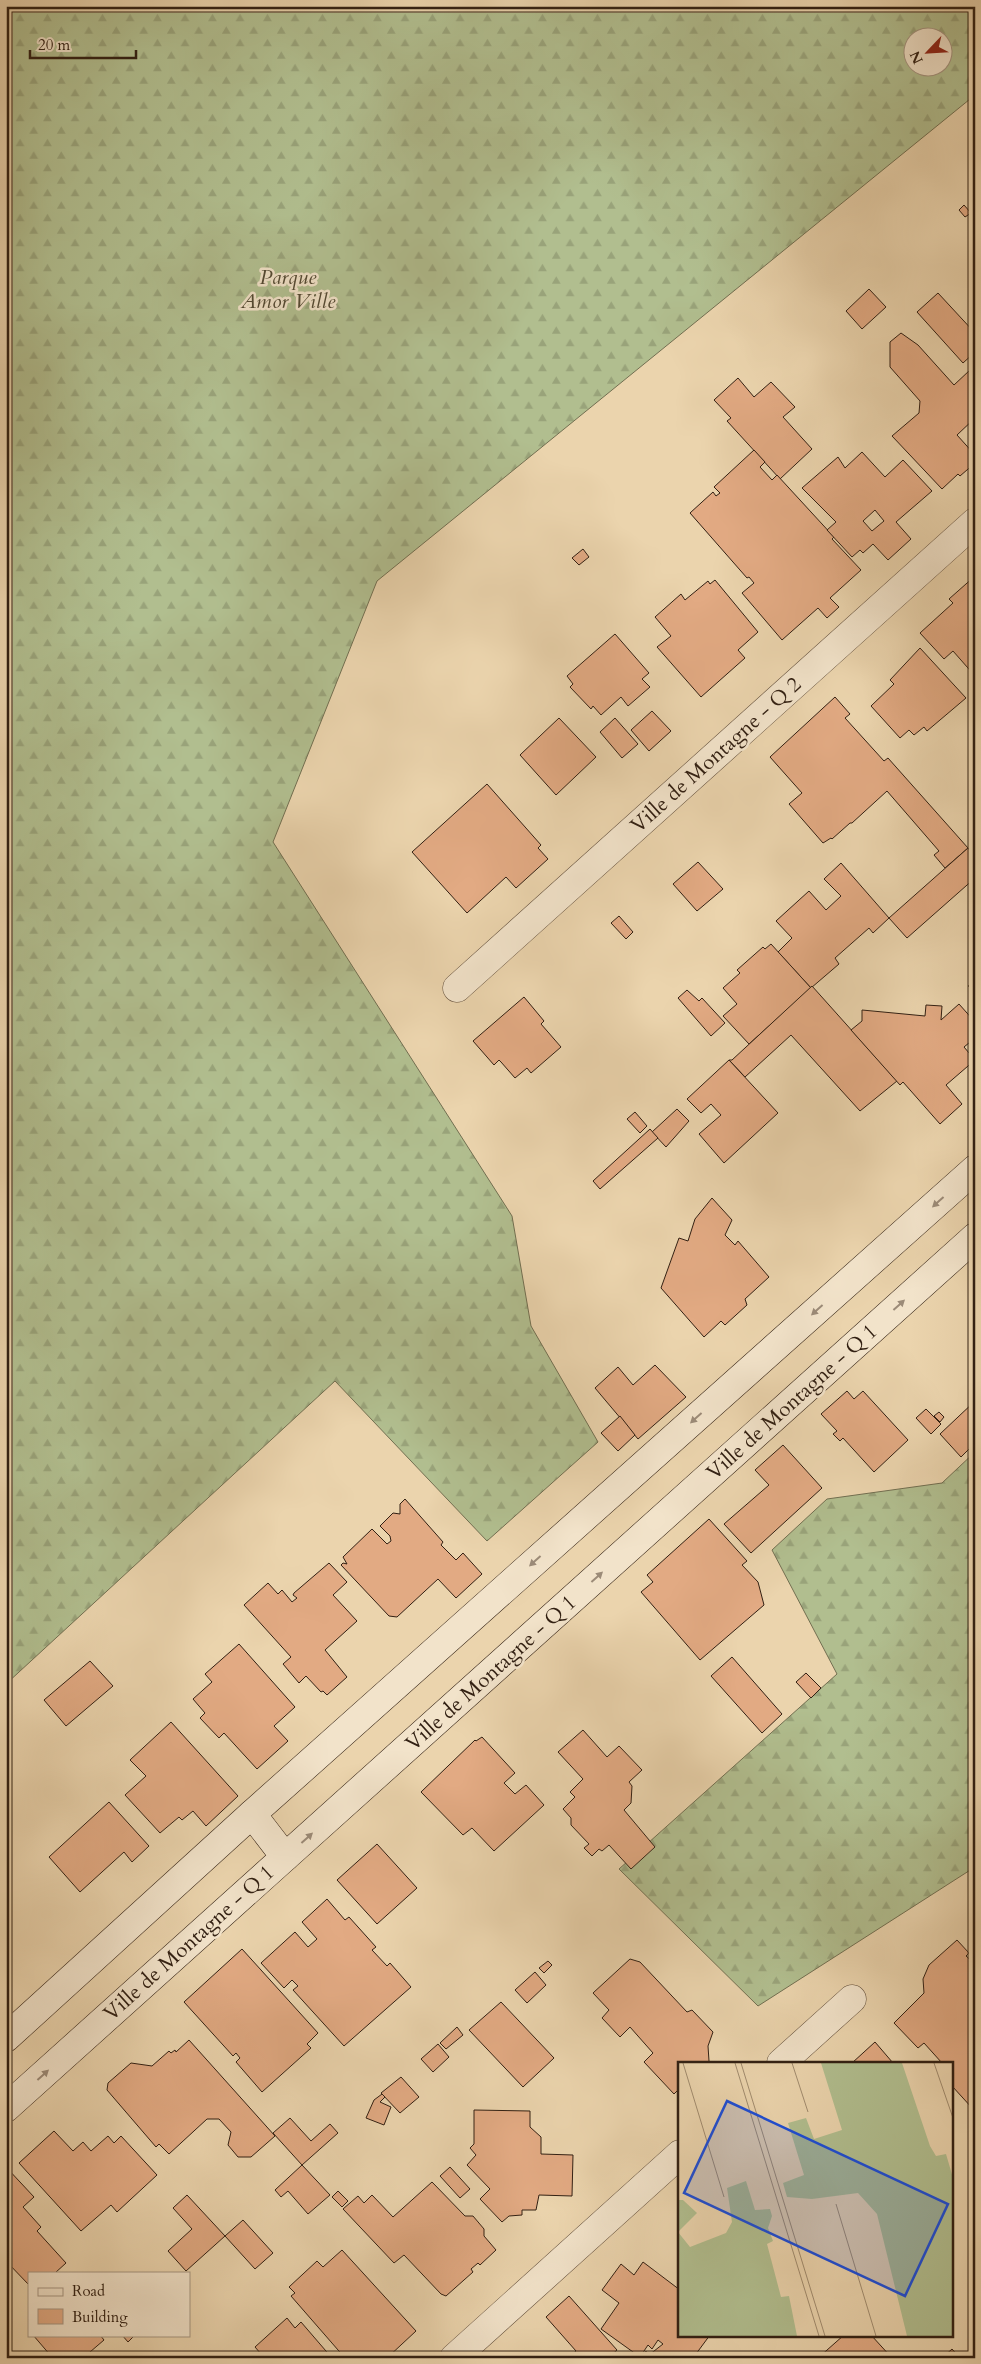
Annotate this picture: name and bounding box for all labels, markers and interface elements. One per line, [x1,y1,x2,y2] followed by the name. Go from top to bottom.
[30,28,136,60] scale bar
[904,28,954,78] north arrow
[38,35,70,55] text: 20 m
[905,48,928,67] text: N
[240,263,336,316] park label: Parque Amor Ville
[624,670,808,840] street label: Ville de Montagne - Q 2
[932,1196,945,1207] one-way arrow
[893,1299,905,1311] one-way arrow
[812,1304,824,1316] one-way arrow
[700,1317,884,1487] street label: Ville de Montagne - Q 1
[690,1412,702,1424] one-way arrow
[530,1555,542,1567] one-way arrow
[590,1571,602,1583] one-way arrow
[399,1588,583,1758] street label: Ville de Montagne - Q 1
[300,1832,312,1844] one-way arrow
[97,1858,281,2028] street label: Ville de Montagne - Q 1
[678,2062,954,2336] inset map
[36,2070,49,2081] one-way arrow
[28,2272,190,2336] legend
[72,2281,105,2301] text: Road
[72,2307,128,2327] text: Building

